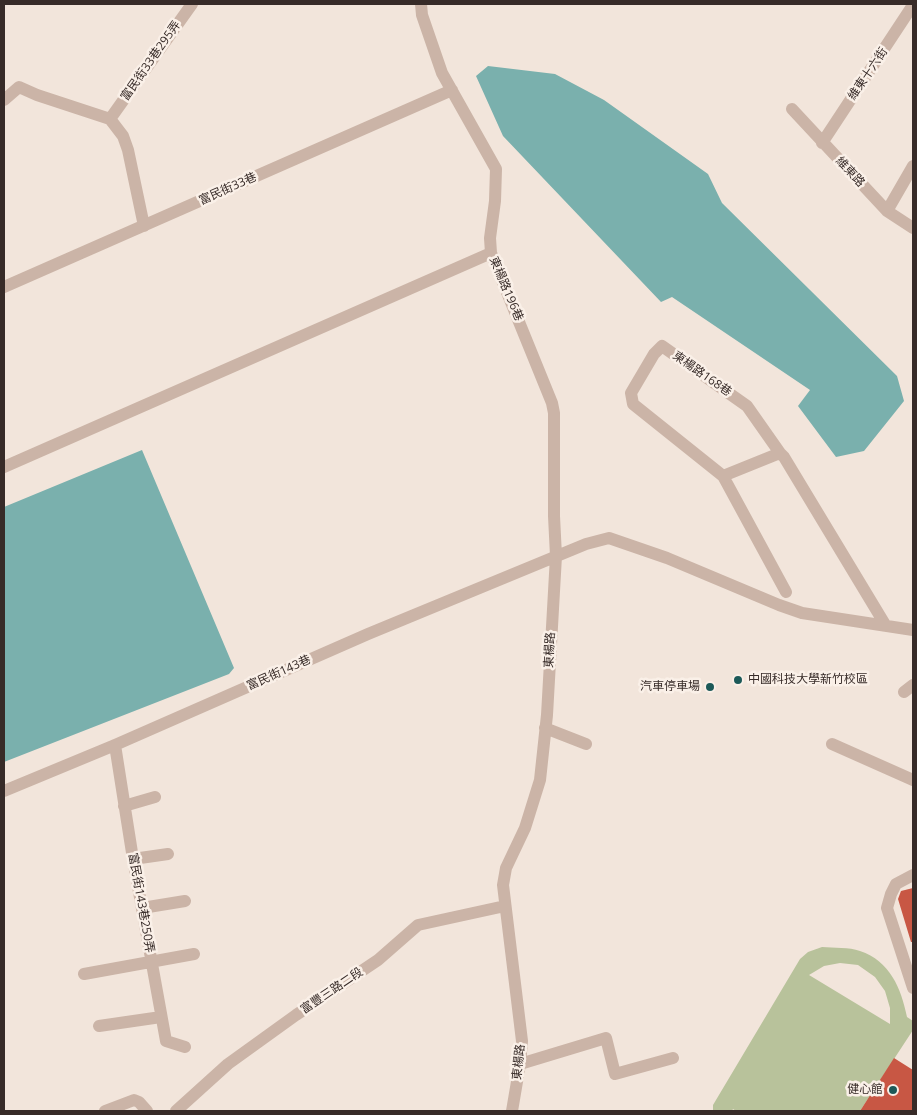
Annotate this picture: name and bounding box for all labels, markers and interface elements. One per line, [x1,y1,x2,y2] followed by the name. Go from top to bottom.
[118,18,184,104] street label: 富民街33巷295弄
[845,45,891,103] street label: 維東十六街
[832,154,868,190] street label: 維東路
[197,170,259,208] street label: 富民街33巷
[486,255,526,323] street label: 東楊路196巷
[670,348,734,400] street label: 東楊路168巷
[542,632,558,668] street label: 東楊路
[245,652,313,694] street label: 富民街143巷
[748,673,868,687] place label: 中國科技大學新竹校區
[732,674,744,686] marker: 中國科技大學新竹校區
[640,680,700,694] place label: 汽車停車場
[704,681,716,693] marker: 汽車停車場
[125,852,157,954] street label: 富民街143巷250弄
[298,965,366,1017] street label: 富豐三路二段
[510,1043,528,1081] street label: 東楊路
[847,1083,883,1097] place label: 健心館
[887,1084,899,1096] marker: 健心館

